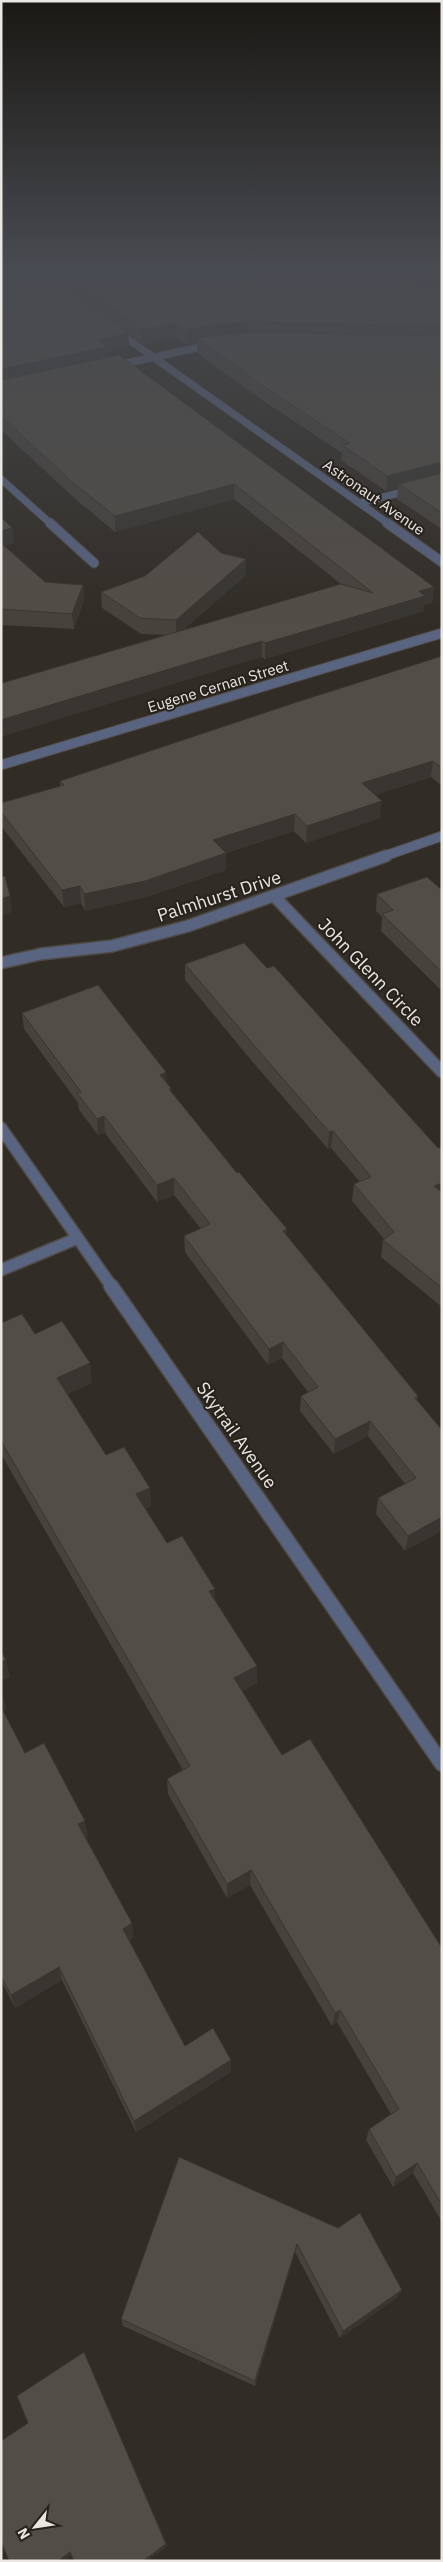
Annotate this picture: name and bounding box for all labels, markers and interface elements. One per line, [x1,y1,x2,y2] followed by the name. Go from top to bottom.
[319,455,429,539] street label: Astronaut Avenue
[145,656,291,716] street label: Eugene Cernan Street
[154,865,284,927] street label: Palmhurst Drive
[313,913,429,1031] street label: John Glenn Circle
[192,1377,282,1493] street label: Skytrail Avenue
[10,2502,60,2552] north arrow
[13,2525,34,2542] text: N

